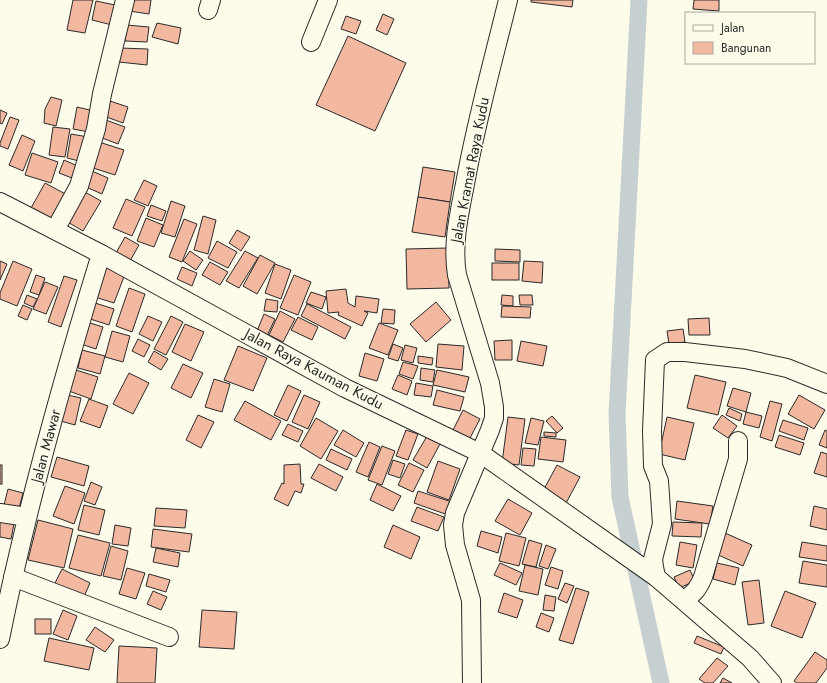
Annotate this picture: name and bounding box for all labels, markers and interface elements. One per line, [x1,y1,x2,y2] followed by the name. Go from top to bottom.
[685,12,815,64] legend
[719,19,744,37] text: Jalan
[721,39,771,57] text: Bangunan
[445,95,495,247] street label: Jalan Kramat Raya Kudu
[239,322,388,415] street label: Jalan Raya Kauman Kudu
[25,406,67,487] street label: Jalan Mawar

